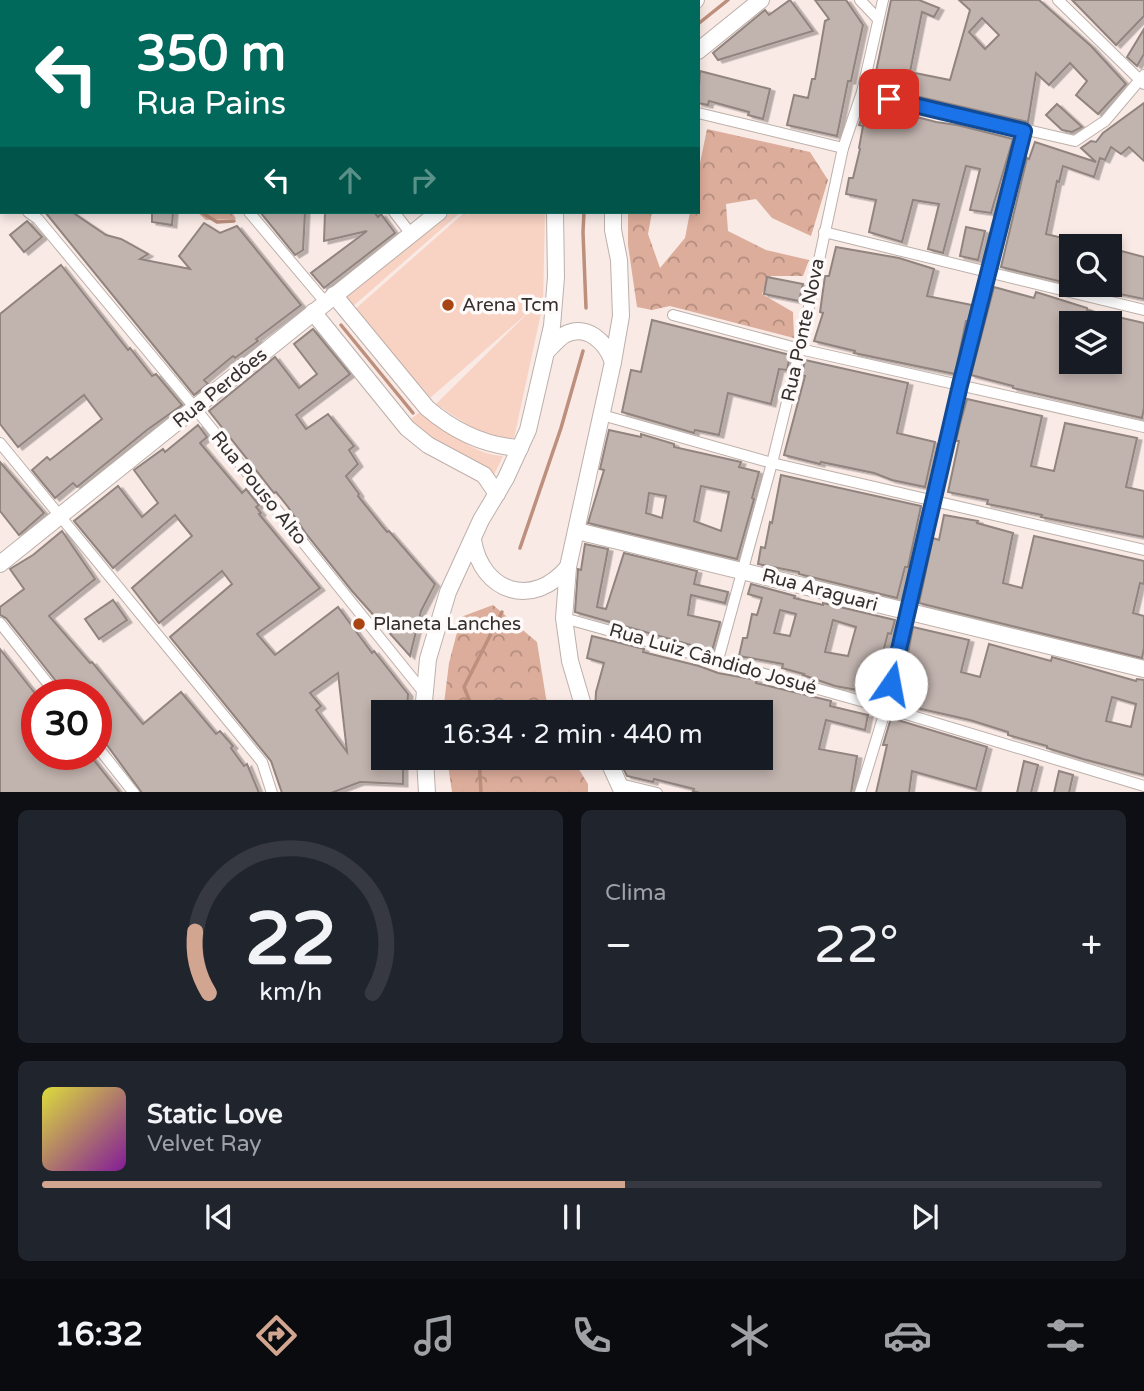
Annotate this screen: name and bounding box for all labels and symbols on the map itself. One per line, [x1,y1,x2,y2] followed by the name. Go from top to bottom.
[859,69,919,129] pin
[777,256,829,404] street label: Rua Ponte Nova
[462,294,559,316] place label: Arena Tcm
[440,297,456,313] marker: Arena Tcm
[169,343,271,433] street label: Rua Perdões
[207,427,311,549] street label: Rua Pouso Alto
[760,564,880,616] street label: Rua Araguari
[373,613,521,635] place label: Planeta Lanches
[351,616,367,632] marker: Planeta Lanches
[607,619,819,699] street label: Rua Luiz Cândido Josué
[854,647,928,721] position arrow
[21,679,112,770] speed limit sign: 30

